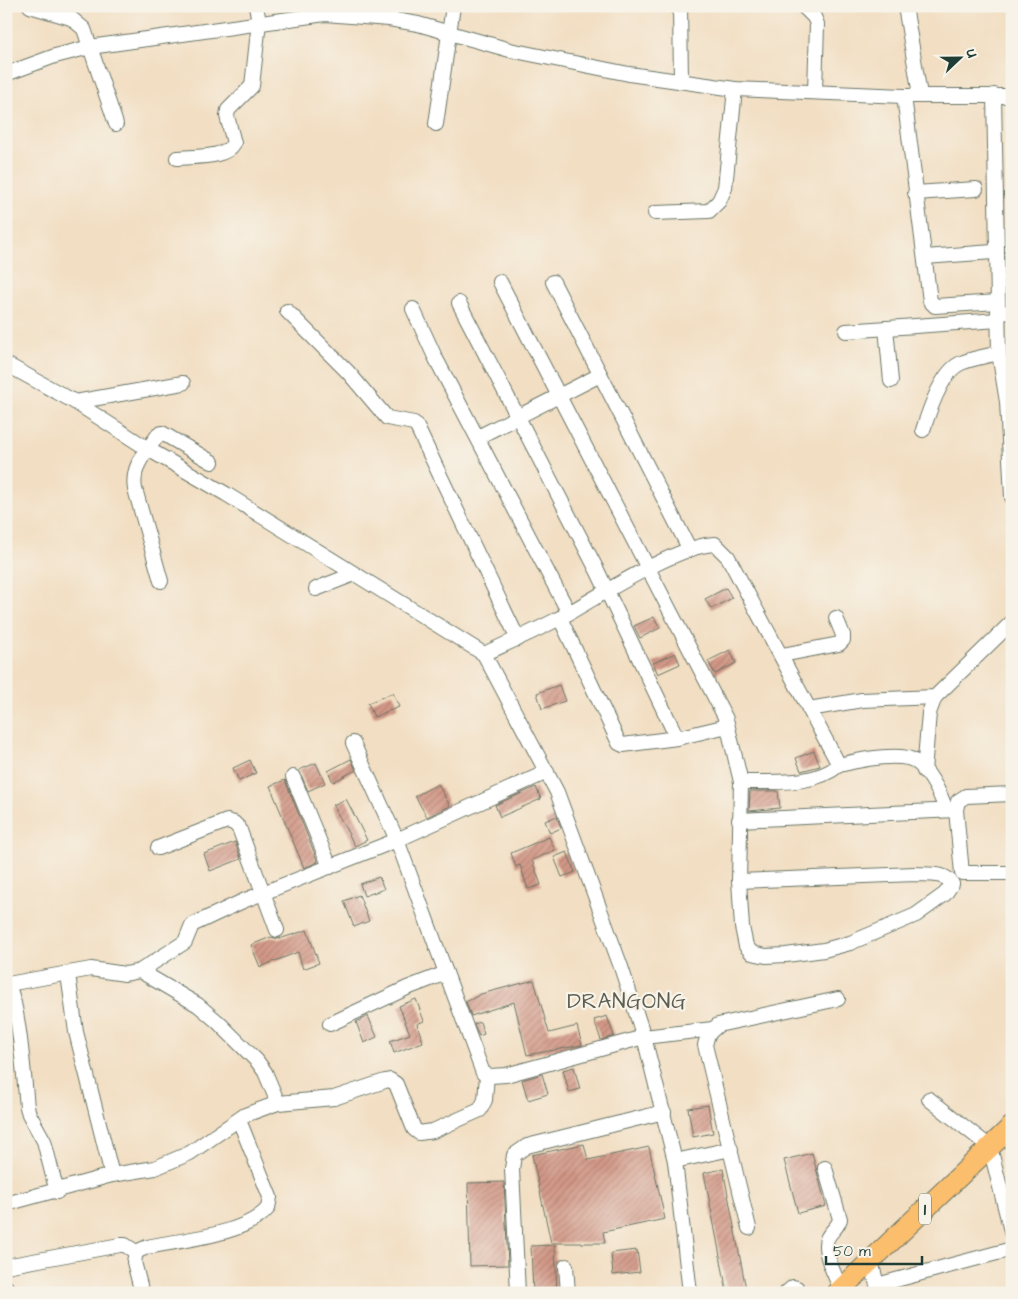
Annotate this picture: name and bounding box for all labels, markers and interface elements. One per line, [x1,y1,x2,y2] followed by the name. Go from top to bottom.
[936,32,986,82] north arrow
[960,46,982,61] text: U
[567,987,687,1016] district label: DRANGONG
[919,1194,931,1224] road number: 1
[826,1234,922,1266] scale bar
[833,1241,871,1262] text: 50 m

